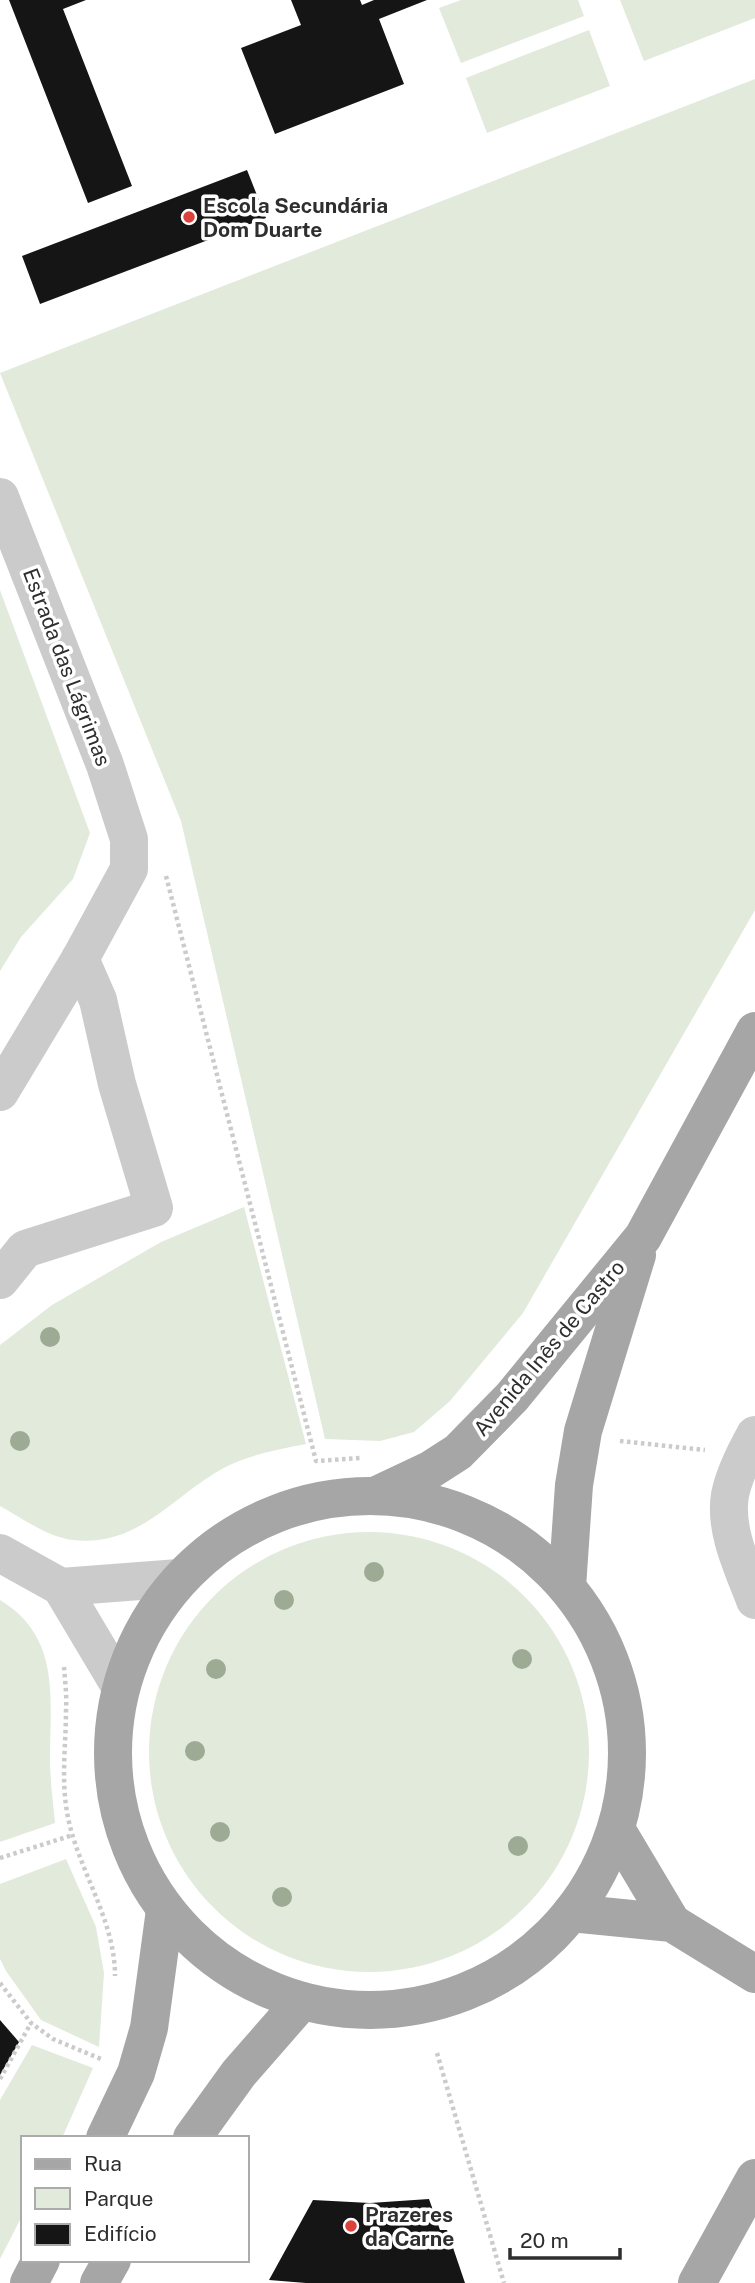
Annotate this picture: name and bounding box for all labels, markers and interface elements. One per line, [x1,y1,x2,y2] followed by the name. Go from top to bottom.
[203,193,388,242] place label: Escola Secundária Dom Duarte
[181,209,197,225] marker: Escola Secundária Dom Duarte
[18,565,116,769] street label: Estrada das Lágrimas
[468,1255,630,1441] street label: Avenida Inês de Castro
[21,2136,248,2262] legend
[84,2151,122,2176] text: Rua
[84,2186,153,2211] text: Parque
[365,2202,454,2251] place label: Prazeres da Carne
[510,2216,620,2260] scale bar
[343,2218,359,2234] marker: Prazeres da Carne
[84,2221,157,2246] text: Edifício
[520,2228,569,2253] text: 20 m

